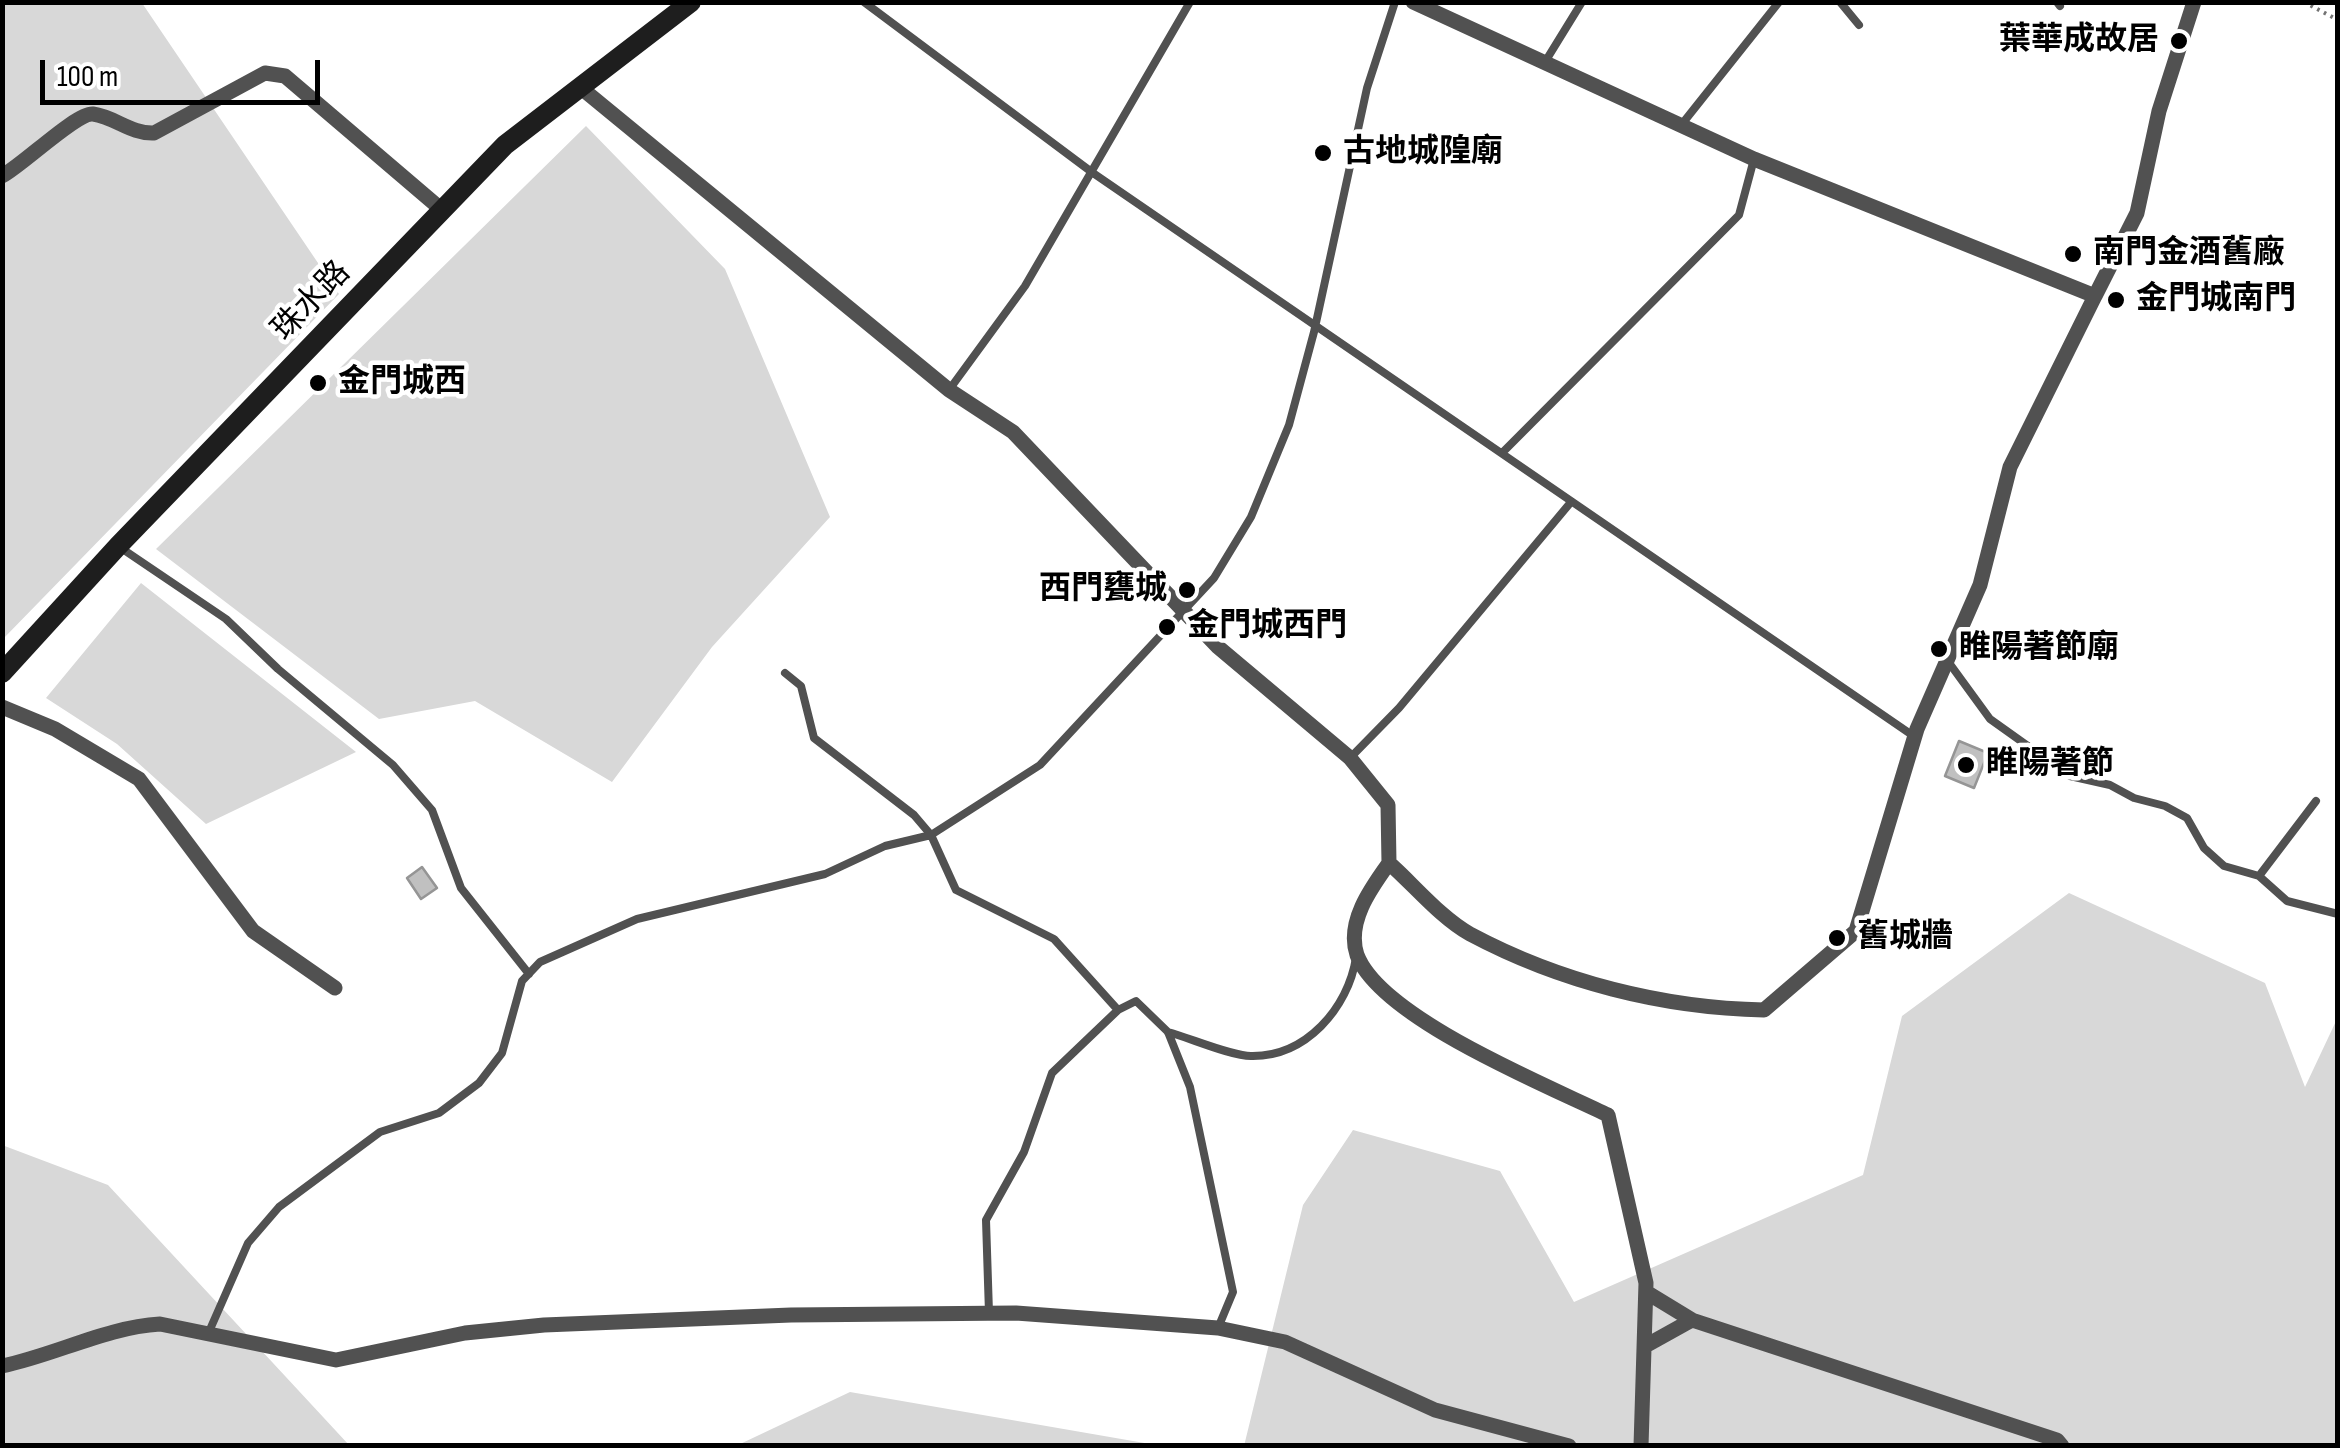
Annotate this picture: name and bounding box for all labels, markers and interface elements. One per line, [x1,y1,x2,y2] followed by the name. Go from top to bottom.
[1999,22,2159,60] place label: 葉華成故居
[2168,30,2190,52] marker: 葉華成故居
[45,40,325,102] scale bar
[57,59,118,95] text: 100 m
[1343,134,1503,172] place label: 古地城隍廟
[1312,142,1334,164] marker: 古地城隍廟
[2093,235,2285,273] place label: 南門金酒舊廠
[2062,243,2084,265] marker: 南門金酒舊廠
[265,254,359,350] street label: 珠水路
[2136,281,2296,319] place label: 金門城南門
[2105,289,2127,311] marker: 金門城南門
[338,364,466,402] place label: 金門城西
[307,372,329,394] marker: 金門城西
[1039,571,1167,609] place label: 西門甕城
[1176,579,1198,601] marker: 西門甕城
[1187,608,1347,646] place label: 金門城西門
[1156,616,1178,638] marker: 金門城西門
[1959,630,2119,668] place label: 睢陽著節廟
[1928,638,1950,660] marker: 睢陽著節廟
[1986,746,2114,784] place label: 睢陽著節
[1955,754,1977,776] marker: 睢陽著節
[1857,919,1953,957] place label: 舊城牆
[1826,927,1848,949] marker: 舊城牆

